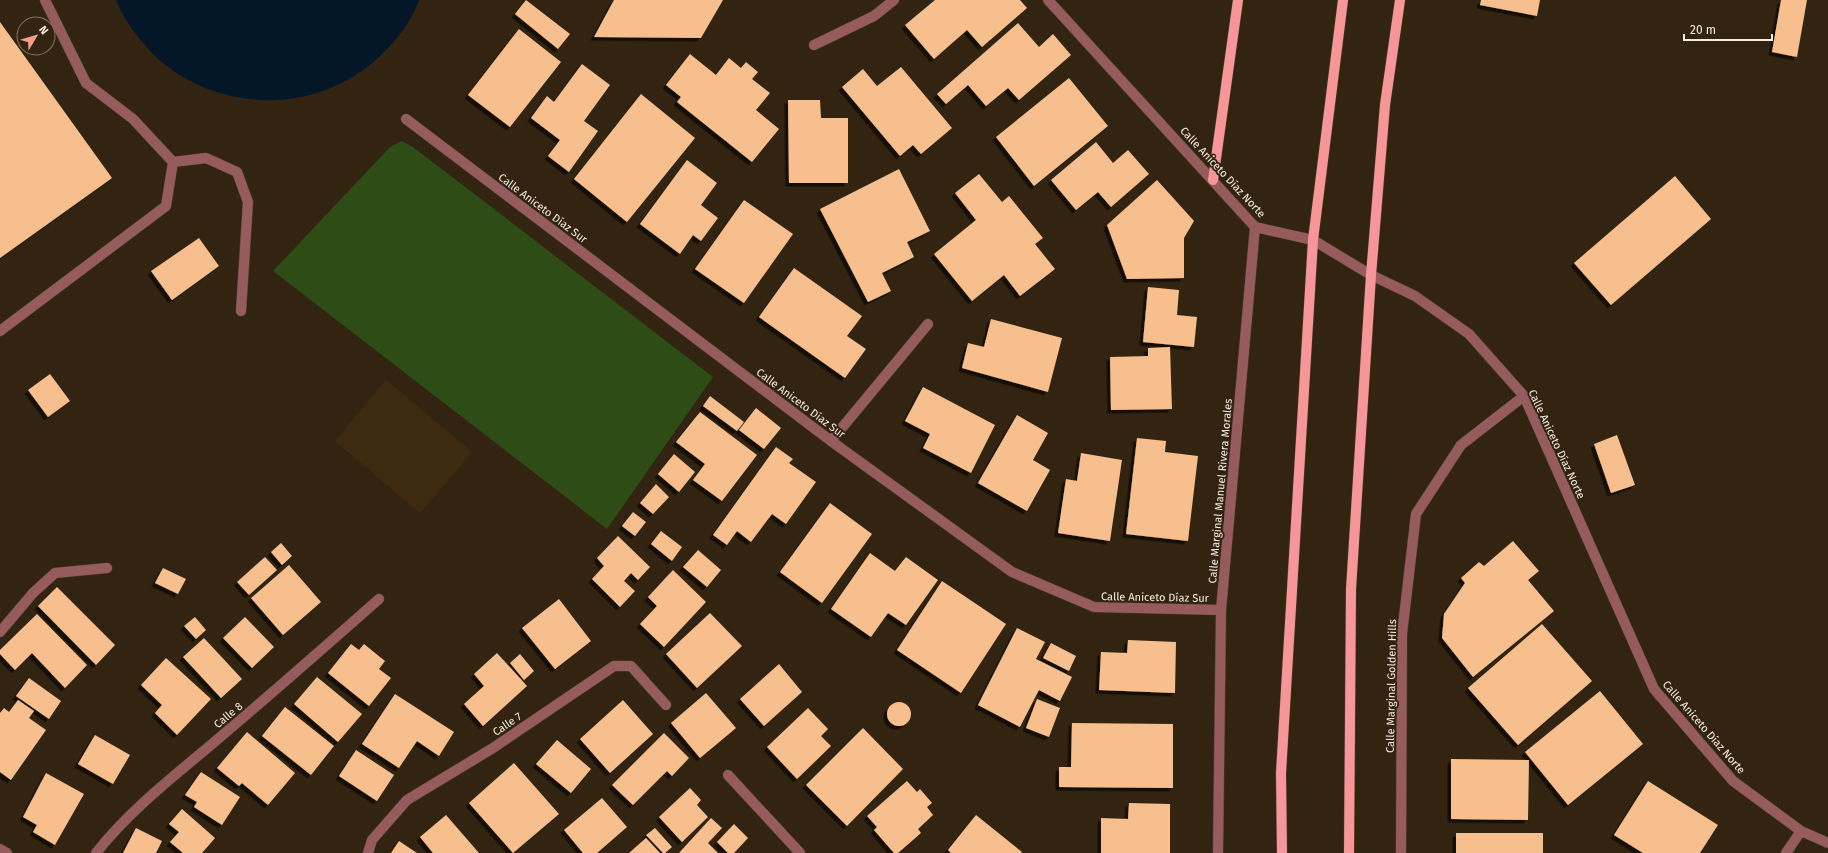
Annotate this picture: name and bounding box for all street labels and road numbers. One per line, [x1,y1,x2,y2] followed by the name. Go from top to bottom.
[1177,124,1268,220] street label: Calle Aniceto Díaz Norte
[496,171,590,246] street label: Calle Aniceto Díaz Sur
[754,366,848,441] street label: Calle Aniceto Díaz Sur
[1525,387,1588,501] street label: Calle Aniceto Díaz Norte
[1206,398,1235,584] street label: Calle Marginal Manuel Rivera Morales
[1101,590,1210,605] street label: Calle Aniceto Díaz Sur
[1384,619,1399,753] street label: Calle Marginal Golden Hills
[1660,678,1748,777] street label: Calle Aniceto Díaz Norte
[211,700,245,731] street label: Calle 8
[490,710,524,739] street label: Calle 7

